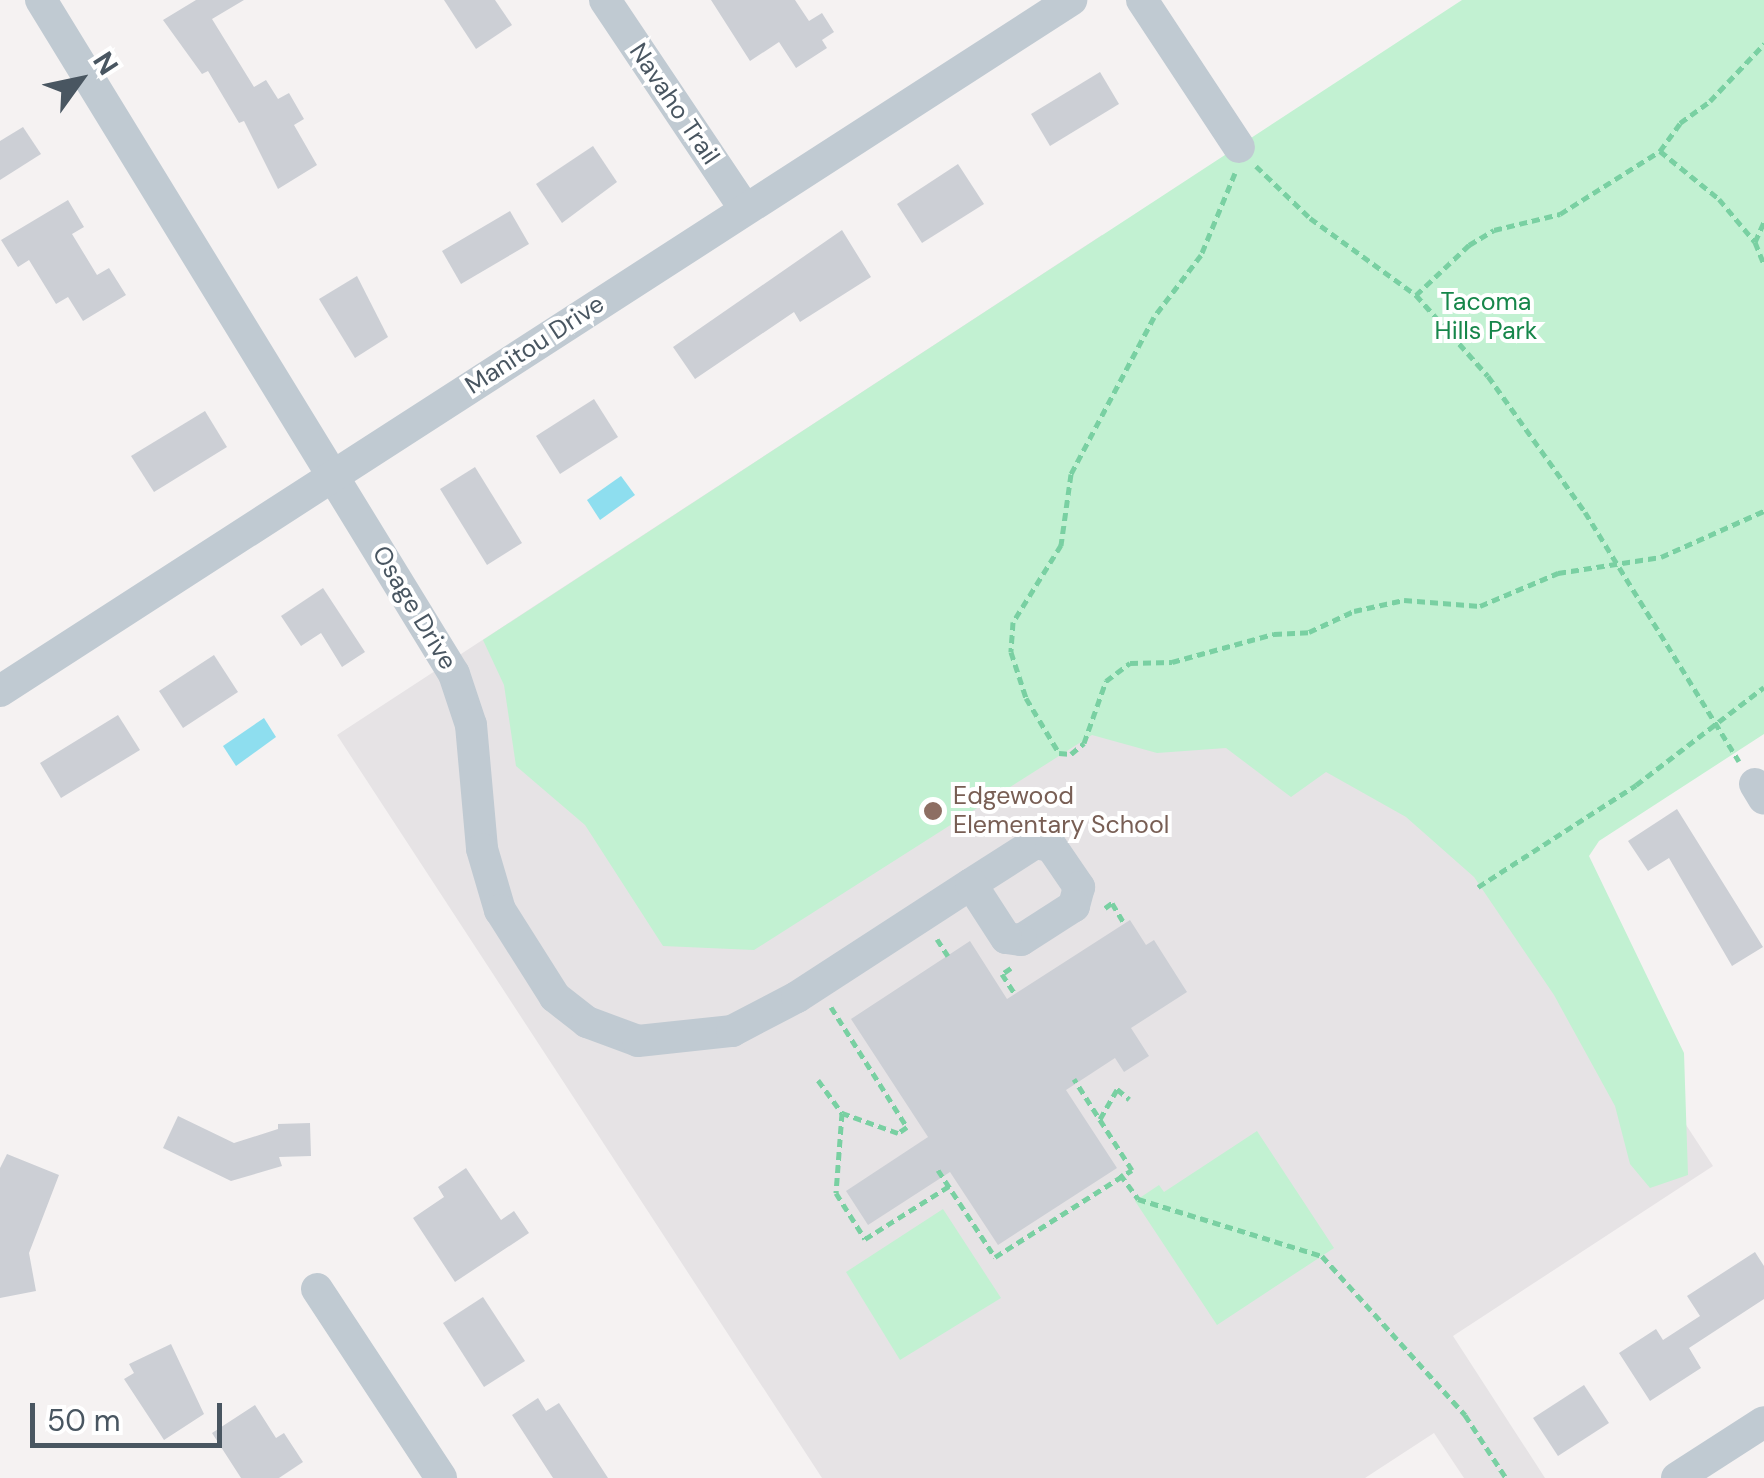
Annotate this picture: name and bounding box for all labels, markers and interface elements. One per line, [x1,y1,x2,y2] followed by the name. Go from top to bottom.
[30,30,130,130] north arrow
[623,38,725,170] street label: Navaho Trail
[84,45,127,82] text: N
[1435,288,1537,347] park label: Tacoma Hills Park
[460,289,610,401] street label: Manitou Drive
[365,541,463,675] street label: Osage Drive
[953,782,1169,841] place label: Edgewood Elementary School
[922,800,944,822] marker: Edgewood Elementary School
[35,1383,228,1445] scale bar
[47,1401,121,1440] text: 50 m

